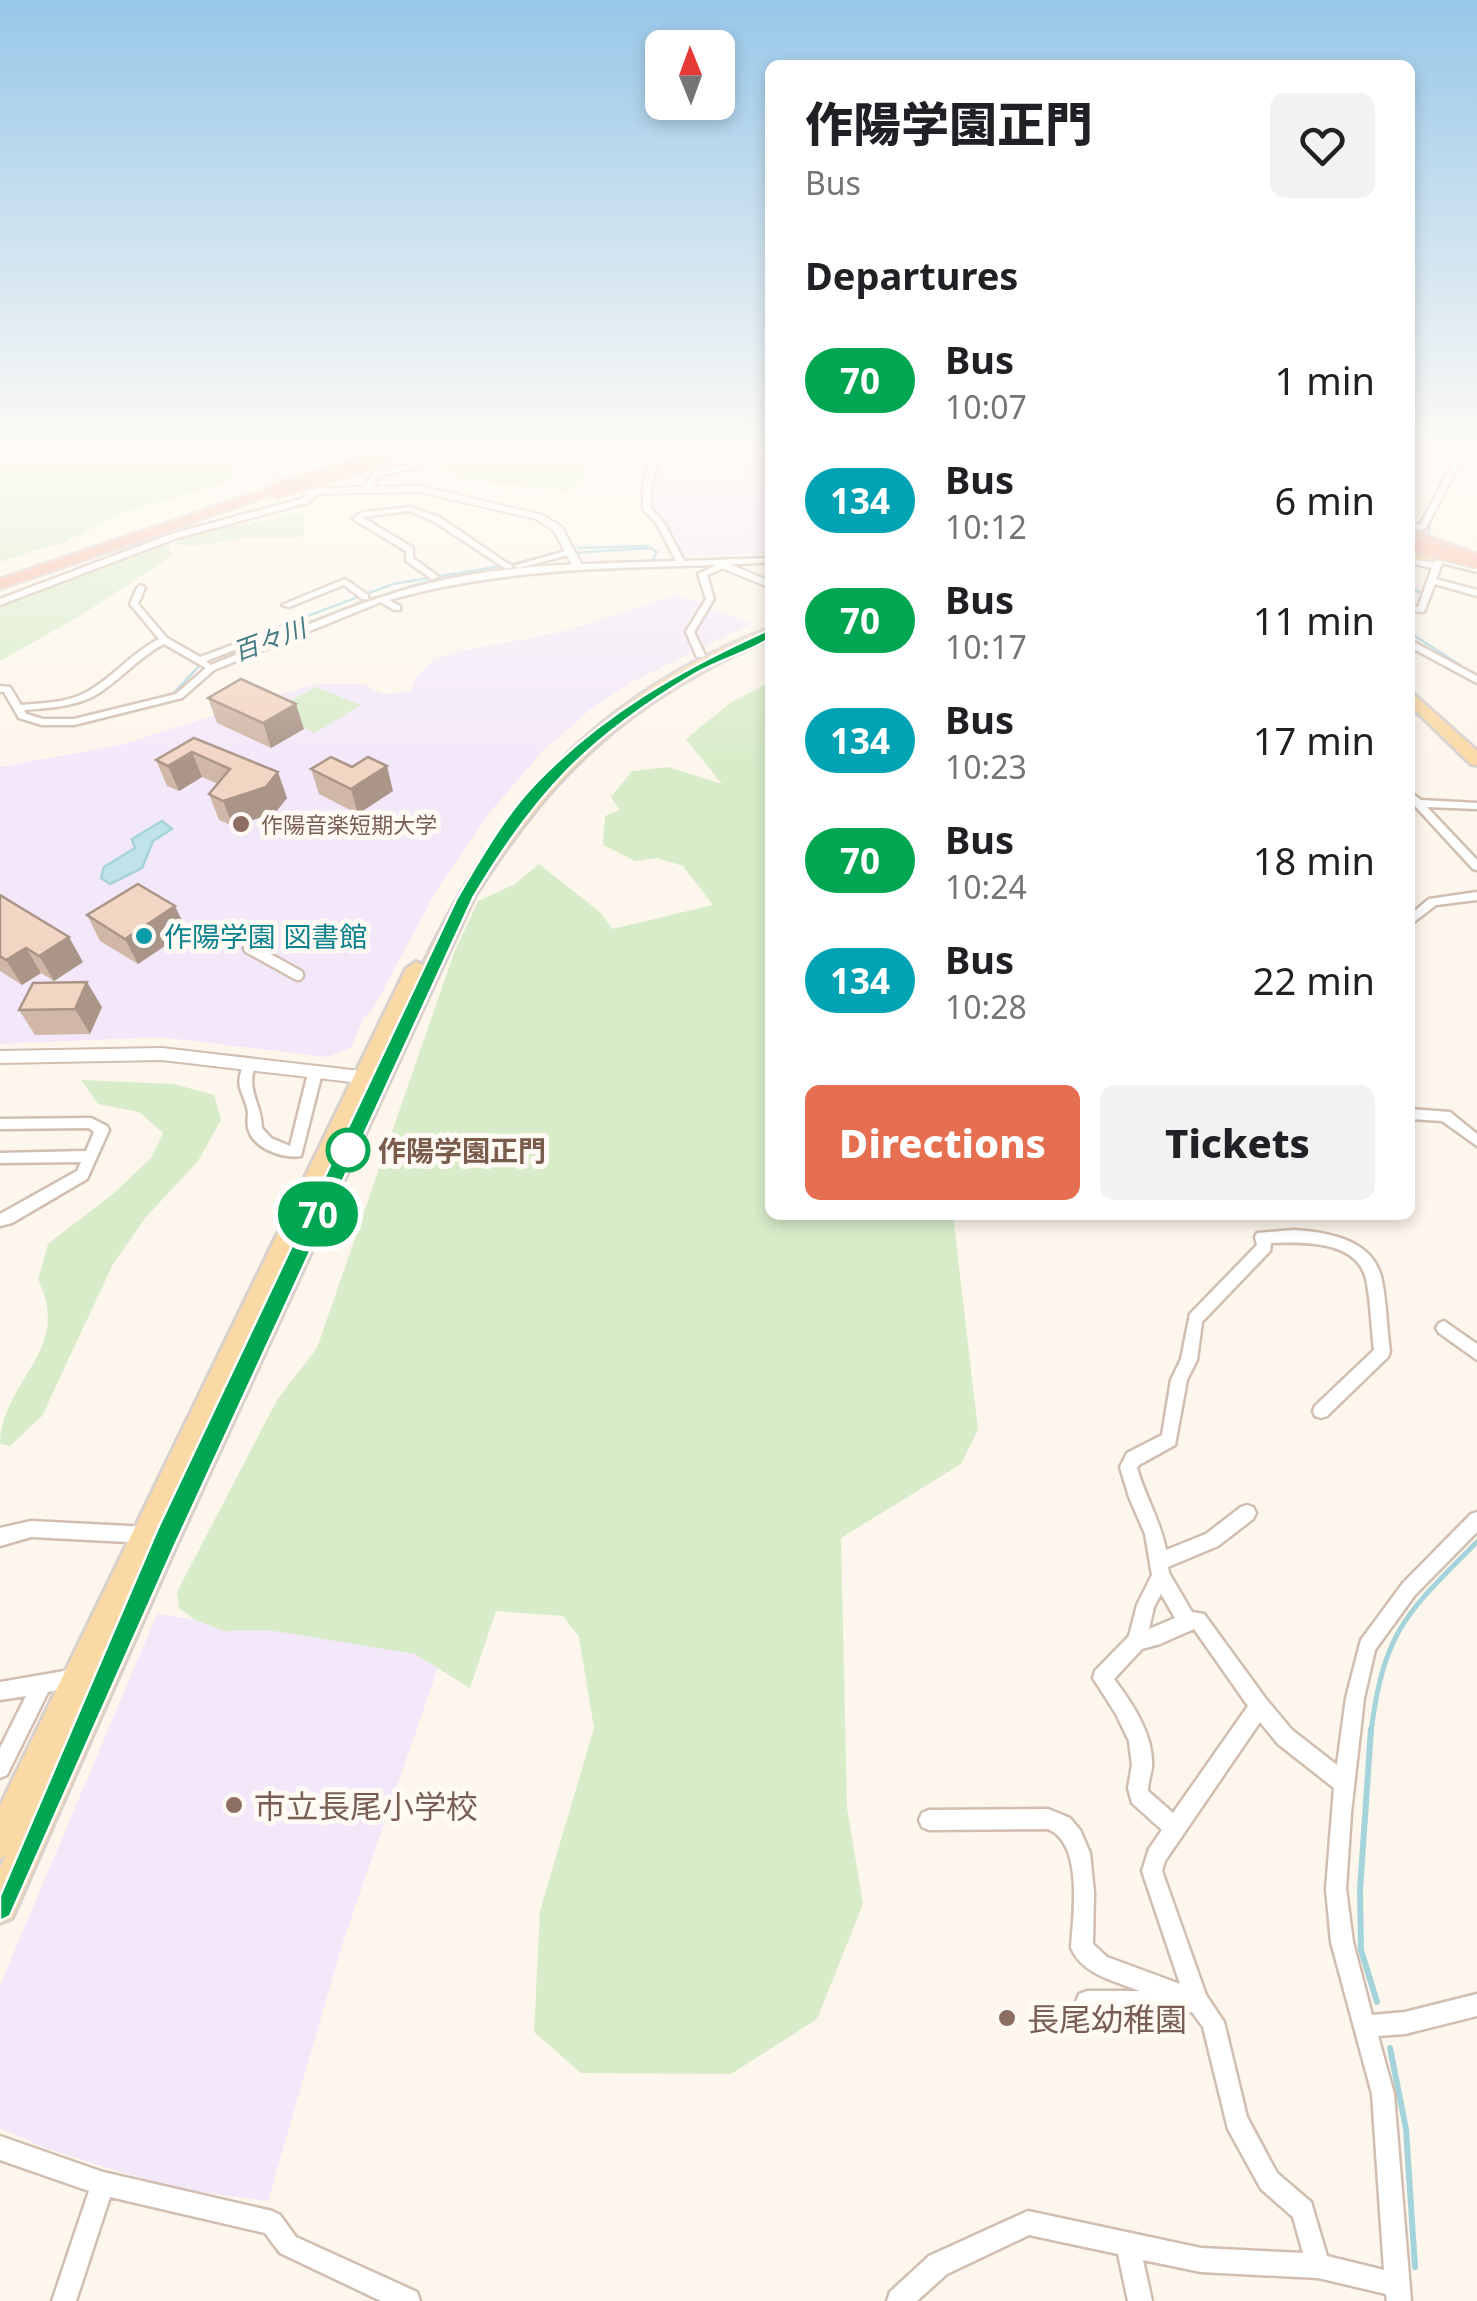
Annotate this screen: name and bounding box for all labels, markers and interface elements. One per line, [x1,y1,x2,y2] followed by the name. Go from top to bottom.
[645,30,735,120] north arrow
[645,30,735,120] map controls
[805,91,1093,156] text: 作陽学園正門
[1270,93,1375,198] button: heart
[805,161,861,204] text: Bus
[805,249,1018,301] text: Departures
[945,333,1014,385] text: Bus
[1275,354,1375,406] text: 1 min
[840,357,880,404] text: 70
[945,385,1027,428] text: 10:07
[945,453,1014,505] text: Bus
[1275,474,1375,526] text: 6 min
[830,477,890,524] text: 134
[945,505,1027,548] text: 10:12
[945,573,1014,625] text: Bus
[1253,594,1375,646] text: 11 min
[840,597,880,644] text: 70
[228,609,313,668] water label: 百々川
[945,625,1027,668] text: 10:17
[945,693,1014,745] text: Bus
[1253,714,1375,766] text: 17 min
[830,717,890,764] text: 134
[945,745,1027,788] text: 10:23
[261,809,437,839] place label: 作陽音楽短期大学
[230,813,252,835] marker: 作陽音楽短期大学
[945,813,1014,865] text: Bus
[1253,834,1375,886] text: 18 min
[840,837,880,884] text: 70
[945,865,1027,908] text: 10:24
[164,917,367,955] place label: 作陽学園 図書館
[133,925,155,947] marker: 作陽学園 図書館
[945,933,1014,985] text: Bus
[1253,954,1375,1006] text: 22 min
[830,957,890,1004] text: 134
[945,985,1027,1028] text: 10:28
[805,1085,1080,1200] button: Directions
[1100,1085,1375,1200] button: Tickets
[327,1129,369,1171] marker: 作陽学園正門
[378,1131,546,1169] place label: 作陽学園正門
[273,1182,363,1246] line badge: 70
[298,1191,338,1238] text: 70
[254,1784,478,1827] place label: 市立長尾小学校
[223,1794,245,1816] marker: 市立長尾小学校
[1027,1997,1187,2040] place label: 長尾幼稚園
[996,2007,1018,2029] marker: 長尾幼稚園

